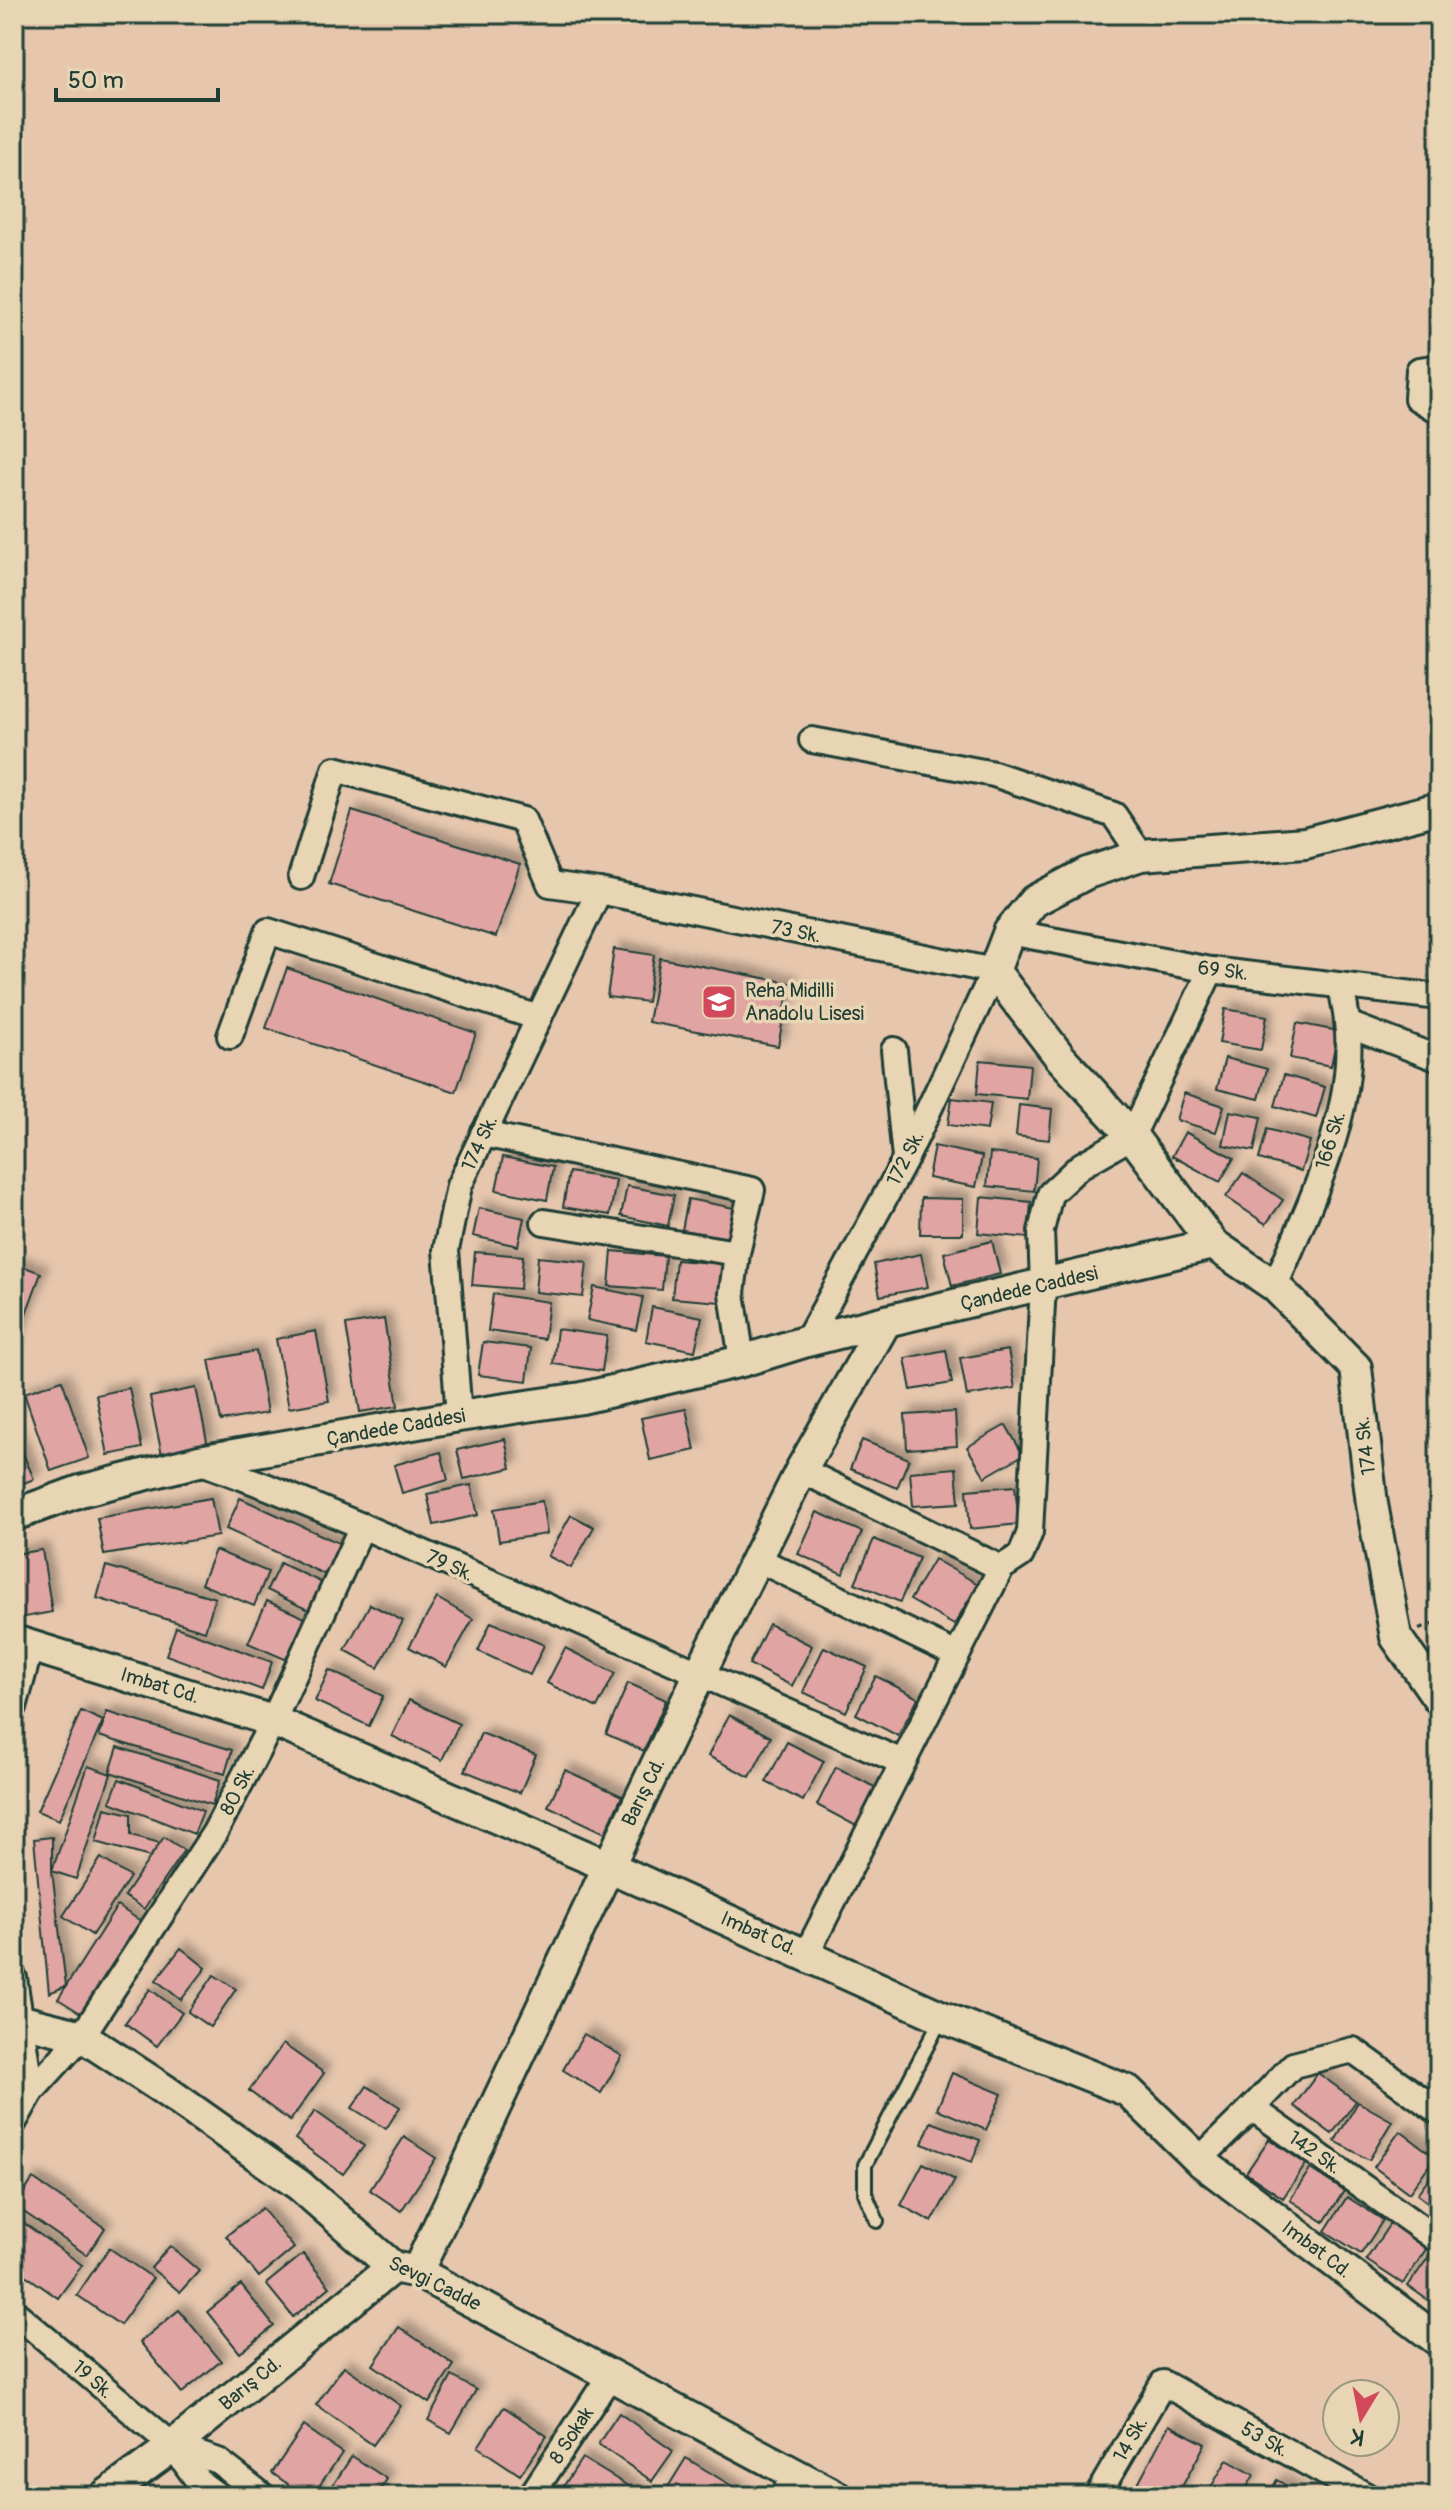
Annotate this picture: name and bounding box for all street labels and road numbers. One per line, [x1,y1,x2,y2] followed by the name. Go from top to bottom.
[769,914,823,949] street label: 73 Sk.
[1196,955,1250,986] street label: 69 Sk.
[1310,1108,1351,1172] street label: 166 Sk.
[456,1111,503,1175] street label: 174 Sk.
[881,1127,930,1190] street label: 172 Sk.
[958,1261,1100,1316] street label: Çandede Caddesi
[325,1403,467,1452] street label: Çandede Caddesi
[1350,1415,1381,1477] street label: 174 Sk.
[422,1544,478,1587] street label: 79 Sk.
[118,1662,202,1709] street label: Imbat Cd.
[616,1754,671,1830] street label: Barış Cd.
[214,1761,260,1819] street label: 80 Sk.
[717,1906,801,1961] street label: Imbat Cd.
[1283,2125,1346,2180] street label: 142 Sk.
[1277,2215,1357,2284] street label: Imbat Cd.
[384,2250,485,2317] street label: Sevgi Cadde
[214,2351,287,2416] street label: Barış Cd.
[67,2355,119,2404] street label: 19 Sk.
[544,2402,599,2468] street label: 8 Sokak
[1108,2412,1153,2466] street label: 14 Sk.
[1237,2416,1293,2463] street label: 53 Sk.

